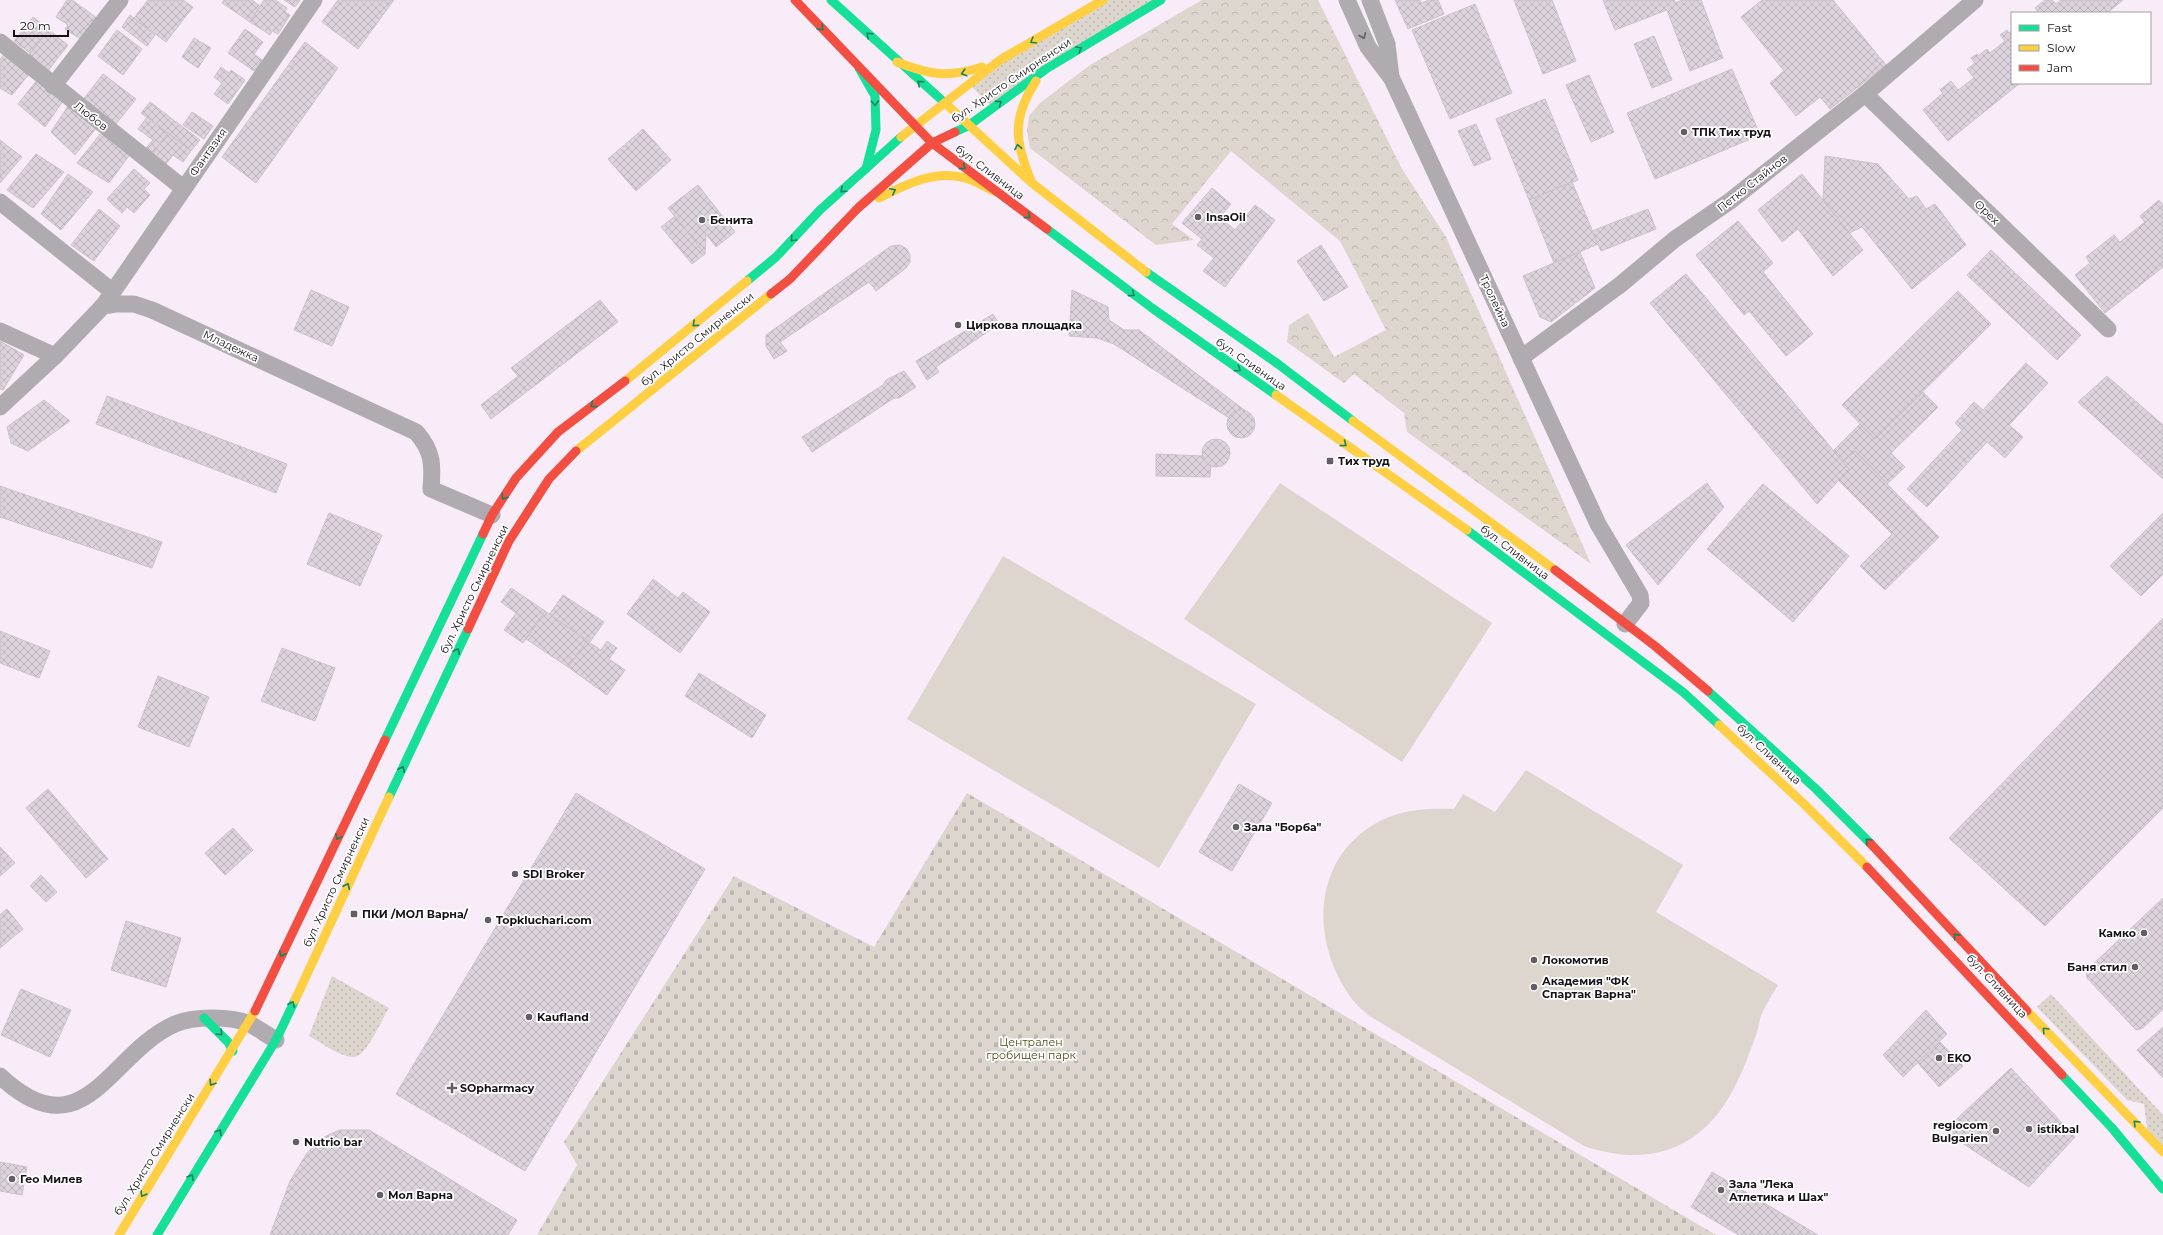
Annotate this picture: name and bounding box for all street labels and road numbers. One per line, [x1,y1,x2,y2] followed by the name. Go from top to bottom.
[948,35,1074,125] street label: бул. Христо Смирненски
[71,98,111,134] street label: Любов
[186,125,230,179] street label: Фантазия
[953,141,1027,203] street label: бул. Сливница
[1714,151,1790,215] street label: Петко Стайнов
[1972,197,2003,227] street label: Орех
[1477,273,1513,329] street label: Тролейна
[638,289,756,389] street label: бул. Христо Смирненски
[201,327,261,365] street label: Младежка
[1213,334,1289,394] street label: бул. Сливница
[1478,521,1552,583] street label: бул. Сливница
[437,522,511,656] street label: бул. Христо Смирненски
[1734,721,1804,787] street label: бул. Сливница
[300,815,372,949] street label: бул. Христо Смирненски
[1964,951,2030,1021] street label: бул. Сливница
[111,1090,197,1218] street label: бул. Христо Смирненски

